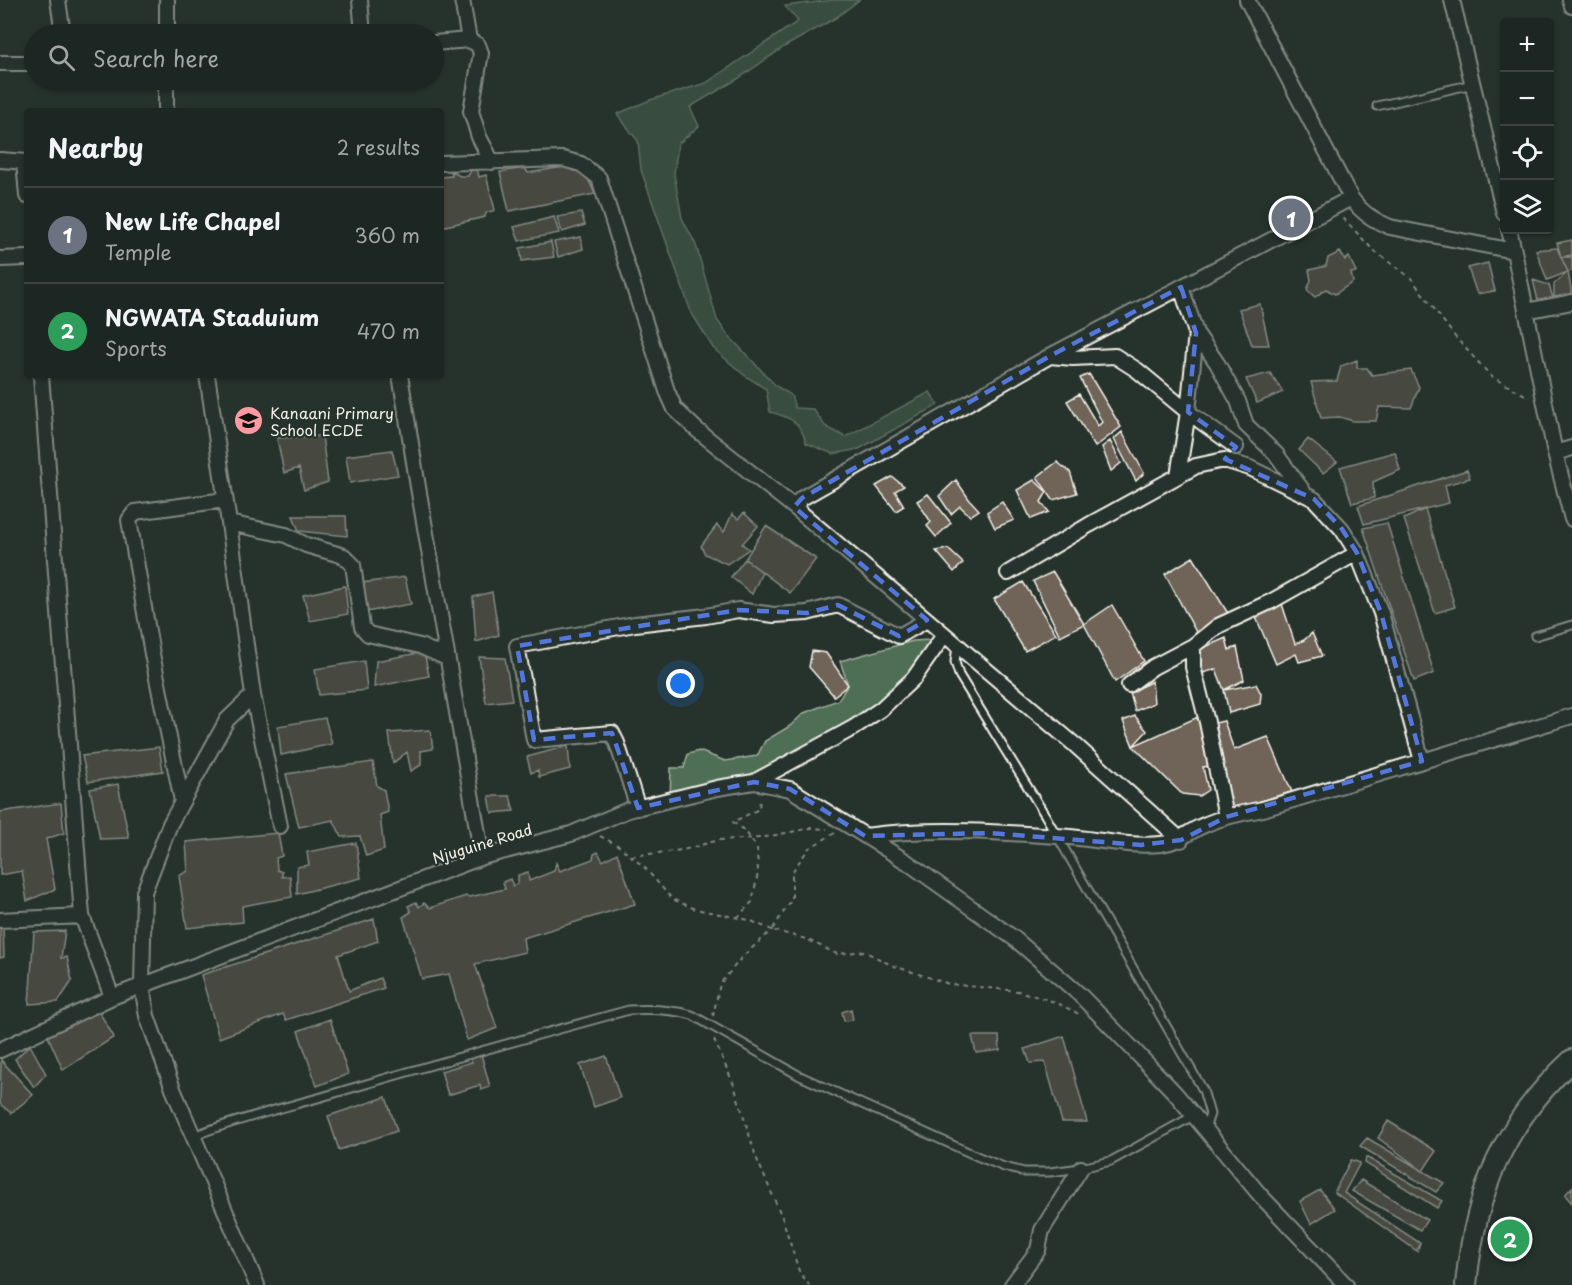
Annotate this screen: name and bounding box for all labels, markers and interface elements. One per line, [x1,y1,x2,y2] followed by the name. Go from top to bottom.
[1500,18,1554,234] map controls
[1500,18,1554,72] button: +
[24,24,444,90] search box
[45,41,78,74] icon: search
[93,41,219,74] text: Search here
[1500,72,1554,126] button: −
[1500,126,1554,180] button: locate
[48,128,143,167] text: Nearby
[337,132,420,162] text: 2 results
[1500,180,1554,234] button: layers
[1272,196,1310,240] pin: 1
[105,204,280,237] text: New Life Chapel
[63,220,72,250] text: 1
[354,220,420,250] text: 360 m
[105,237,172,267] text: Temple
[105,300,319,333] text: NGWATA Staduium
[60,316,75,346] text: 2
[357,316,420,346] text: 470 m
[105,333,167,363] text: Sports
[270,401,394,441] place label: Kanaani Primary School ECDE
[233,405,265,437] school or university icon: Kanaani Primary School ECDE
[666,669,695,698] your location
[429,817,535,869] street label: Njuguine Road
[1490,1216,1530,1262] pin: 2

